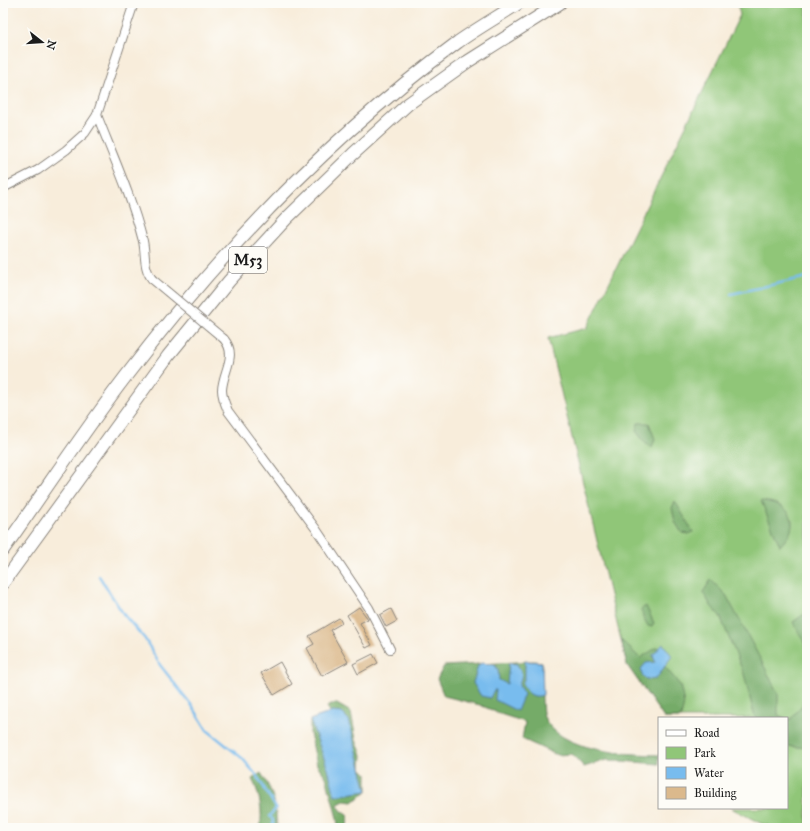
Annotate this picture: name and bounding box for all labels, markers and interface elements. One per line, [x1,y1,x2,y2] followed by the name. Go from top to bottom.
[22,22,62,62] north arrow
[43,38,59,52] text: N
[229,247,267,273] road number: M53
[658,717,788,809] legend
[694,726,720,740] text: Road
[694,746,716,760] text: Park
[694,766,724,780] text: Water
[694,786,737,801] text: Building

